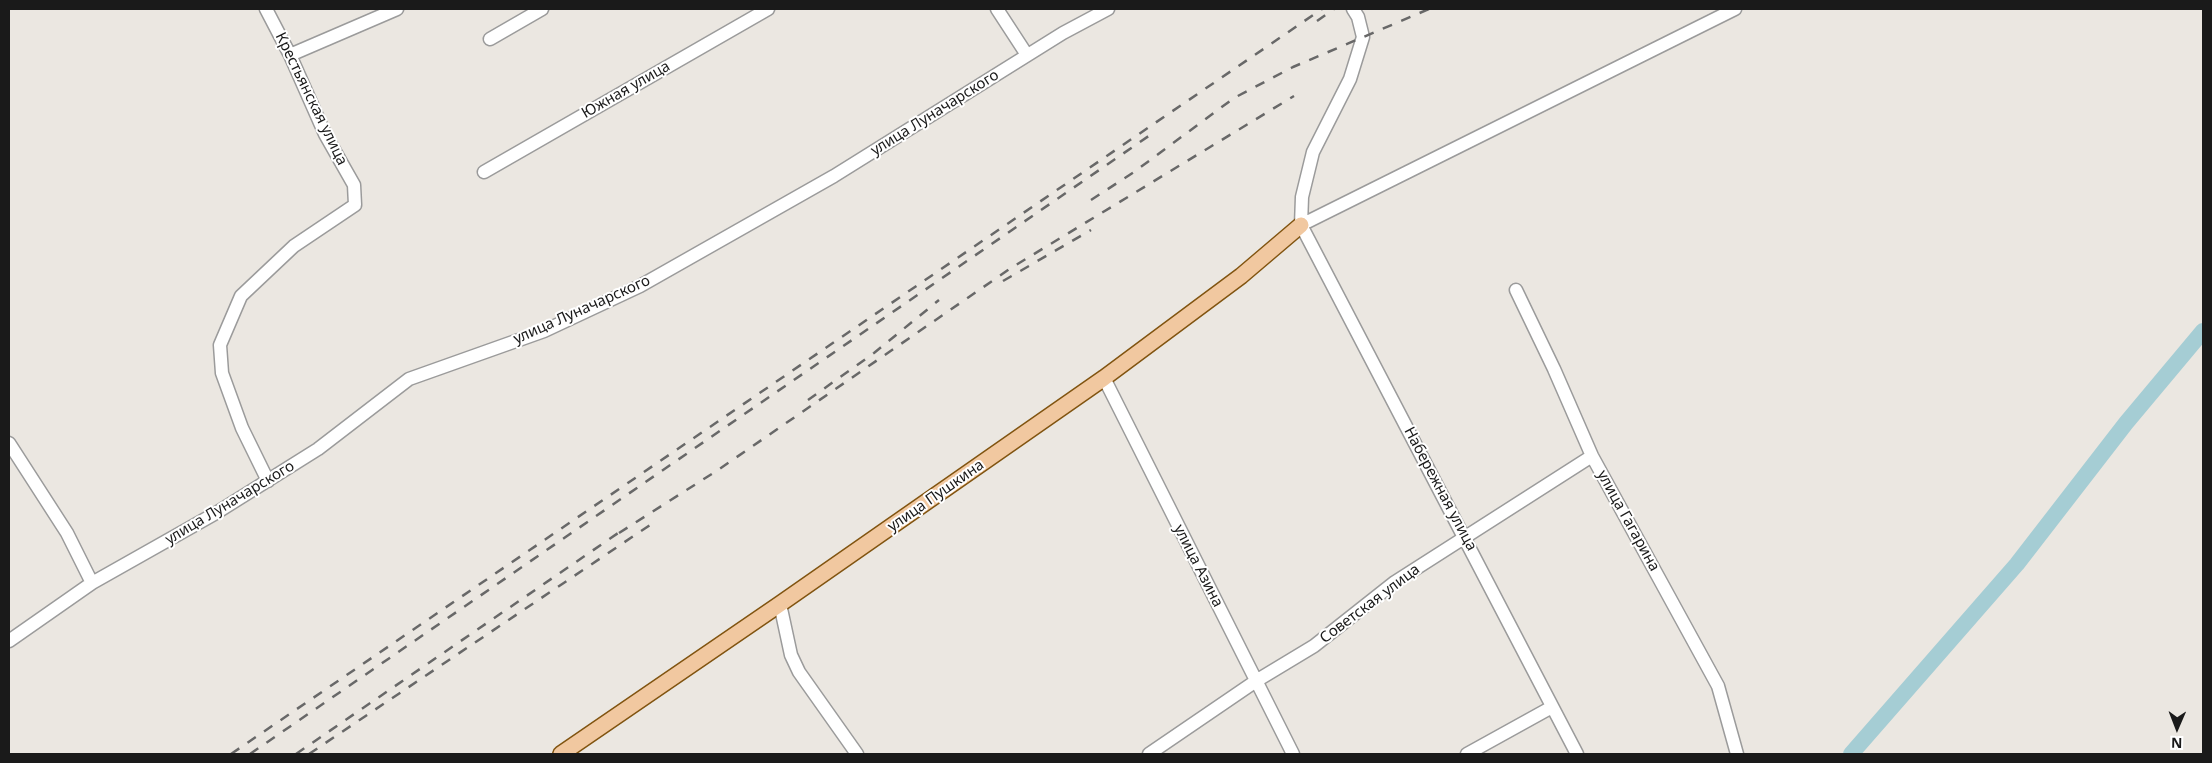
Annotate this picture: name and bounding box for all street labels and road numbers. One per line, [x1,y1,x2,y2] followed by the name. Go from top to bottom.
[271,30,351,168] street label: Крестьянская улица
[579,58,673,122] street label: Южная улица
[868,66,1002,160] street label: улица Луначарского
[511,272,653,348] street label: улица Луначарского
[1400,424,1480,554] street label: Набережная улица
[884,456,988,536] street label: улица Пушкина
[162,457,298,549] street label: улица Луначарского
[1593,467,1663,575] street label: улица Гагарина
[1170,522,1226,610] street label: улица Азина
[1317,561,1423,647] street label: Советская улица

